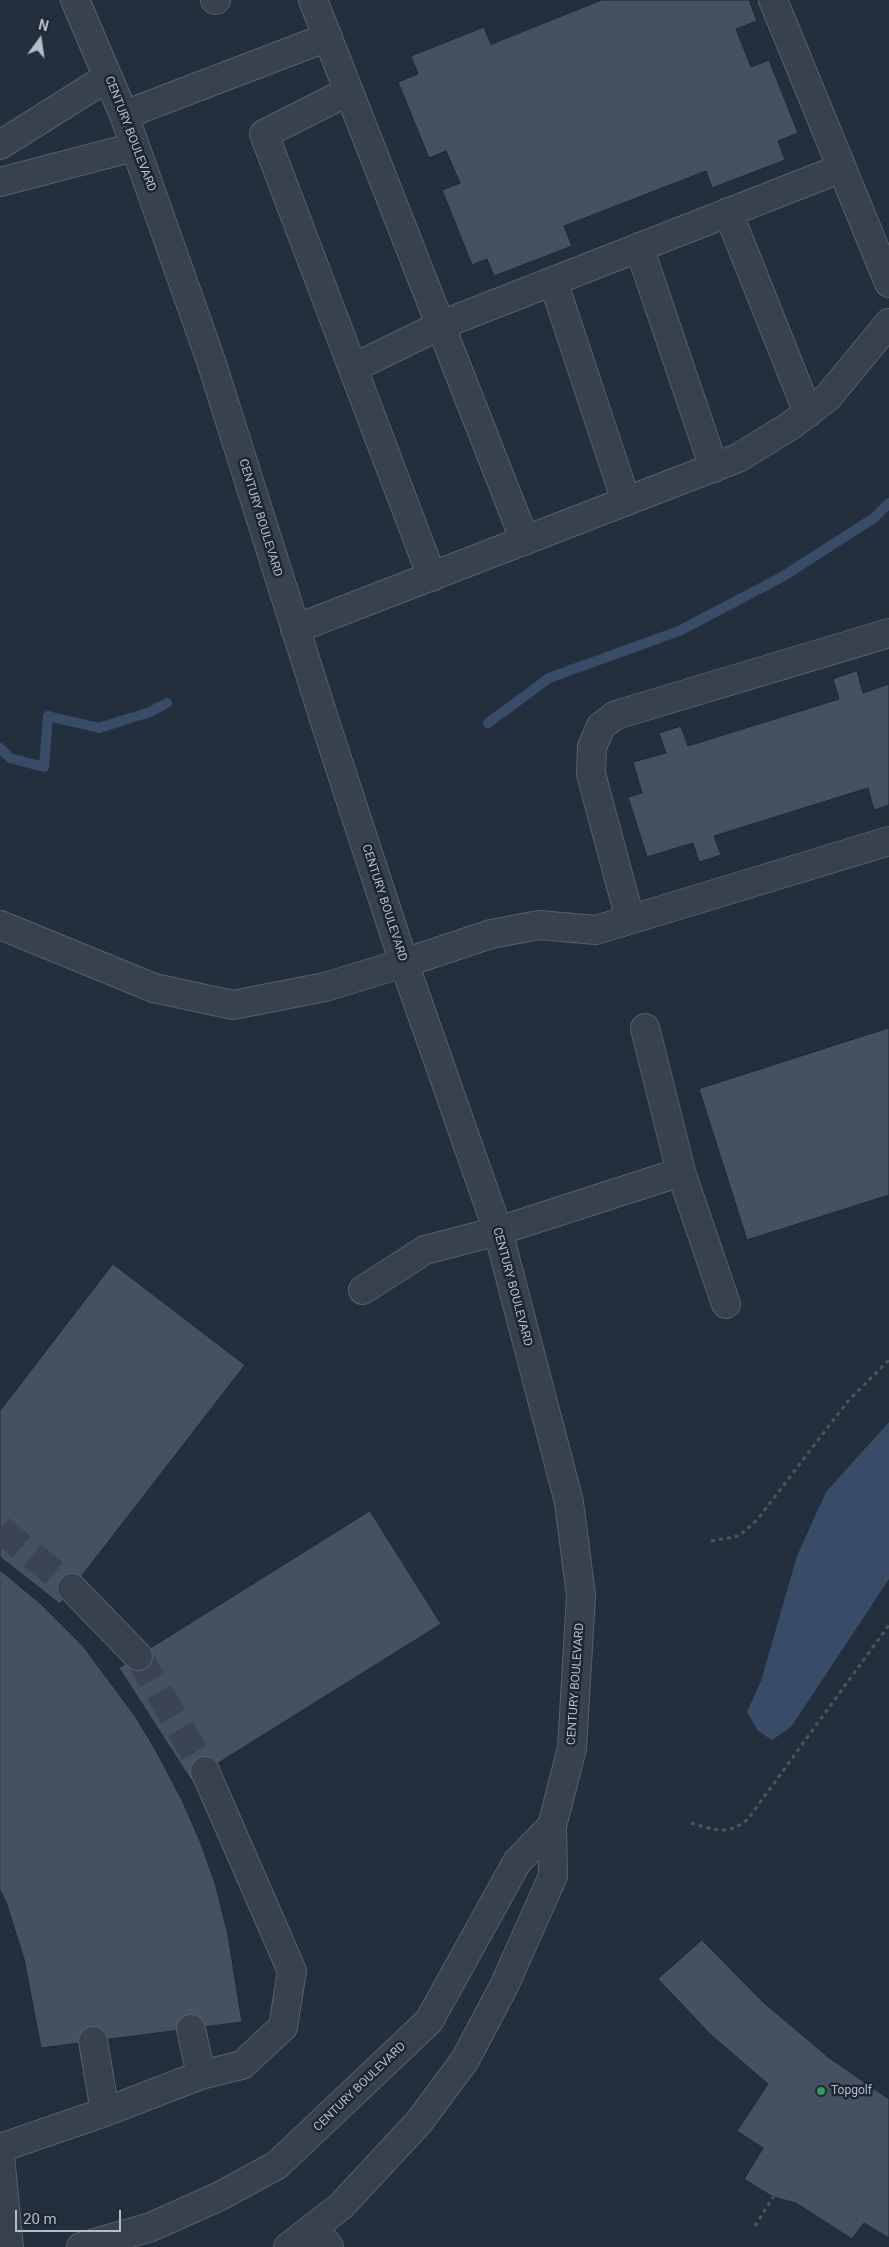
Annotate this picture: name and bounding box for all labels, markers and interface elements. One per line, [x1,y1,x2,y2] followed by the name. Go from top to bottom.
[15,15,65,65] north arrow
[37,16,50,34] text: N
[101,74,159,194] street label: CENTURY BOULEVARD
[235,457,285,579] street label: CENTURY BOULEVARD
[358,843,410,963] street label: CENTURY BOULEVARD
[489,1226,535,1348] street label: CENTURY BOULEVARD
[565,1622,587,1746] street label: CENTURY BOULEVARD
[311,2039,409,2135] street label: CENTURY BOULEVARD
[831,2084,872,2098] place label: Topgolf
[815,2085,827,2097] marker: Topgolf
[18,2200,124,2232] scale bar
[23,2210,57,2228] text: 20 m

